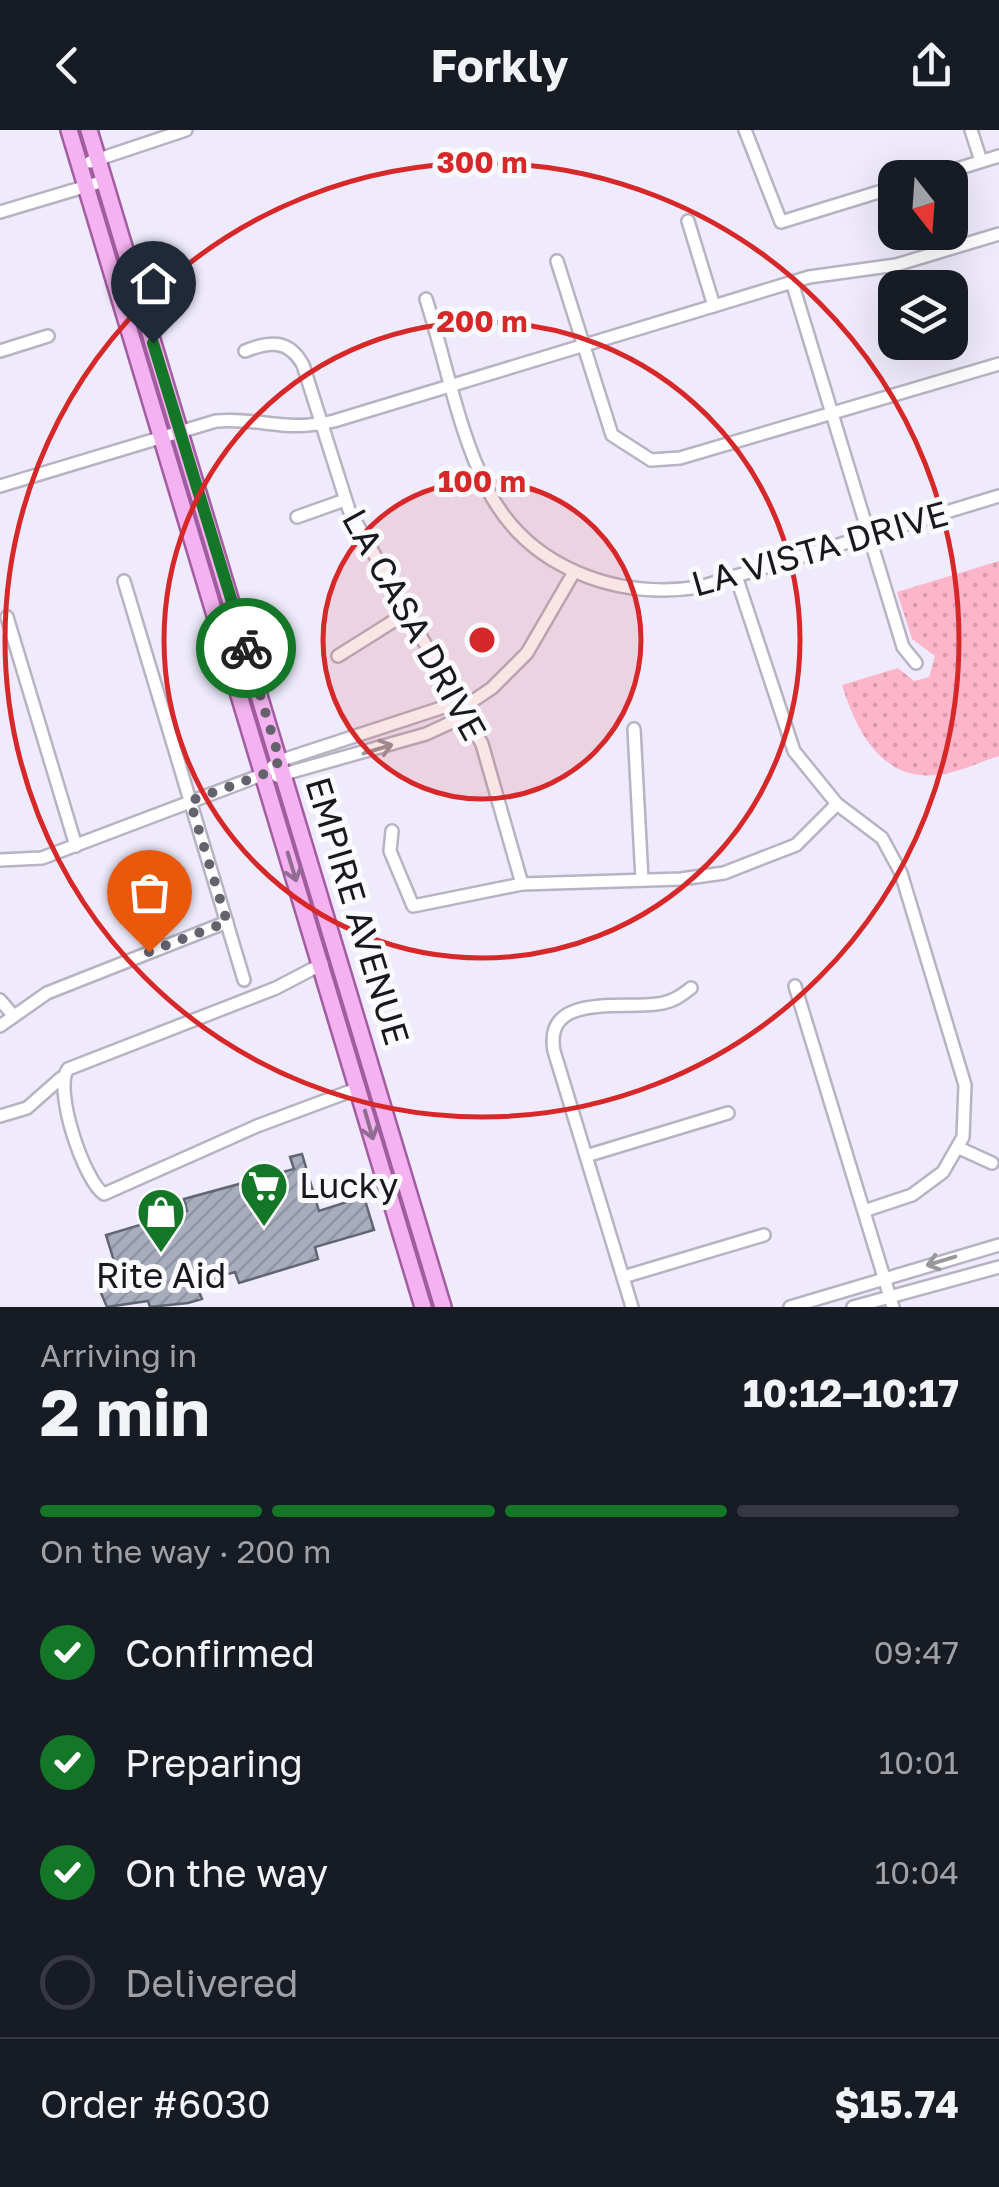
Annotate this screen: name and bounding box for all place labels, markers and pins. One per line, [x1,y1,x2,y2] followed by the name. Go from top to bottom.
[111,241,196,344] pin
[464,622,500,658] centre of rings
[107,850,192,953] pin
[238,1160,290,1228] supermarket icon: Lucky
[299,1164,398,1206] place label: Lucky
[135,1186,187,1254] shop icon: Rite Aid
[96,1254,226,1296] place label: Rite Aid

